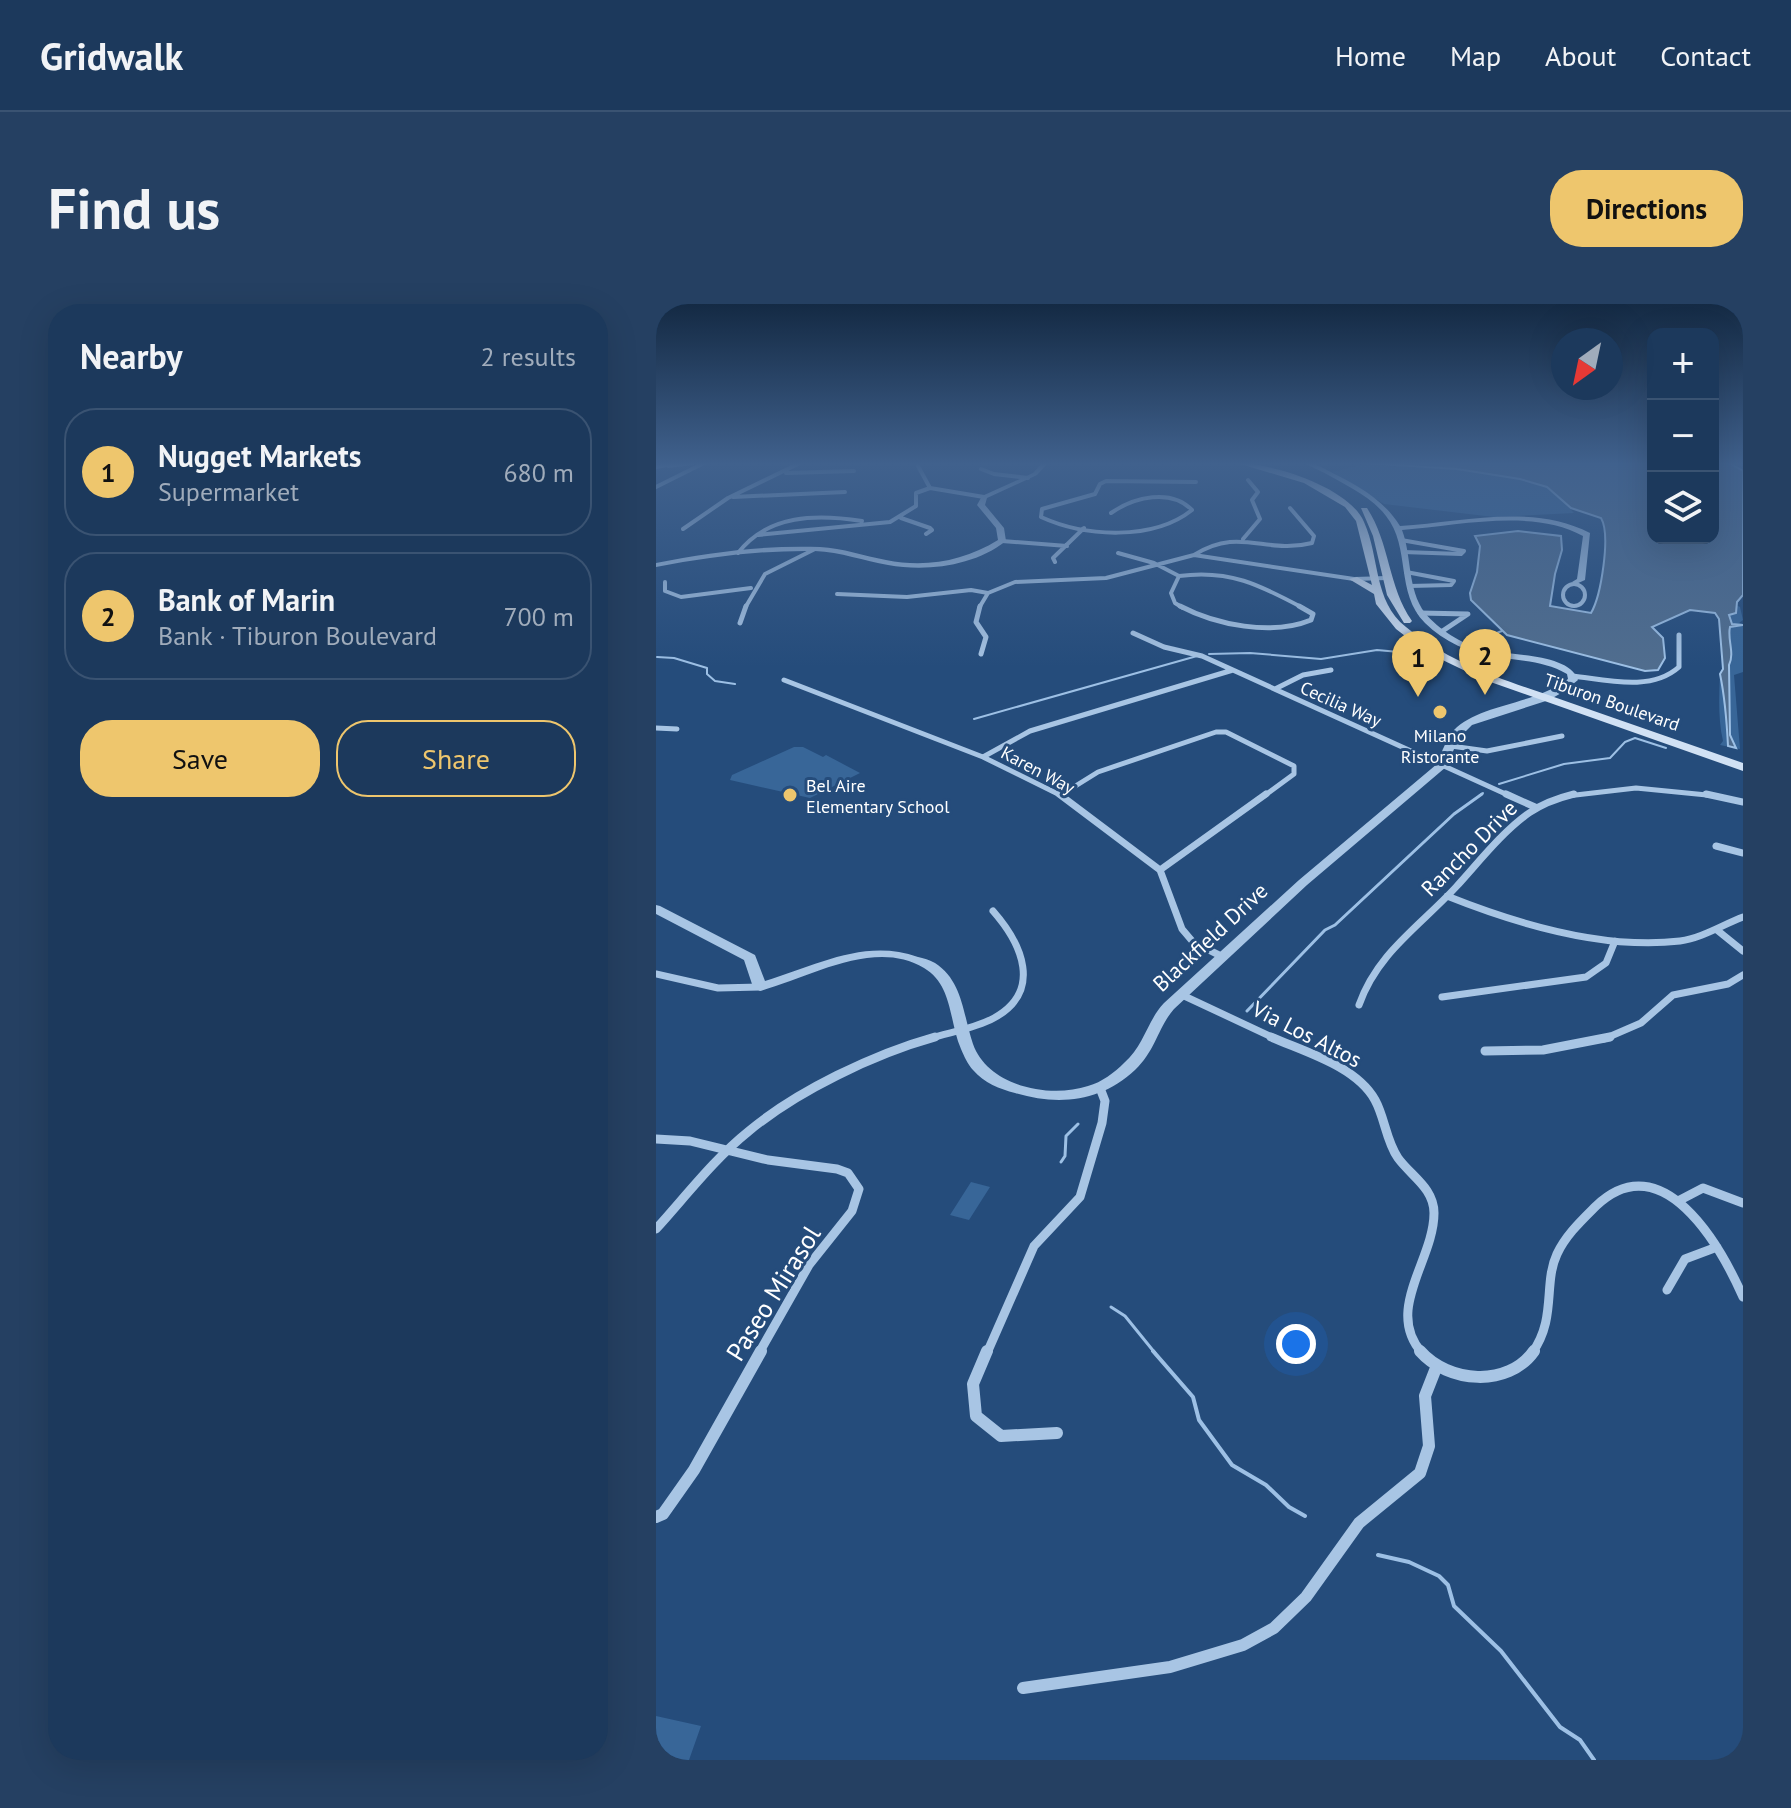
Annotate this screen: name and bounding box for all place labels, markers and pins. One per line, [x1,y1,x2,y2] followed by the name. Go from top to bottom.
[1459,629,1511,695] pin: 2
[1392,631,1444,697] pin: 1
[1431,703,1449,721] marker: Milano Ristorante
[1401,724,1479,768] place label: Milano Ristorante
[806,774,950,818] place label: Bel Aire Elementary School
[781,786,799,804] marker: Bel Aire Elementary School

